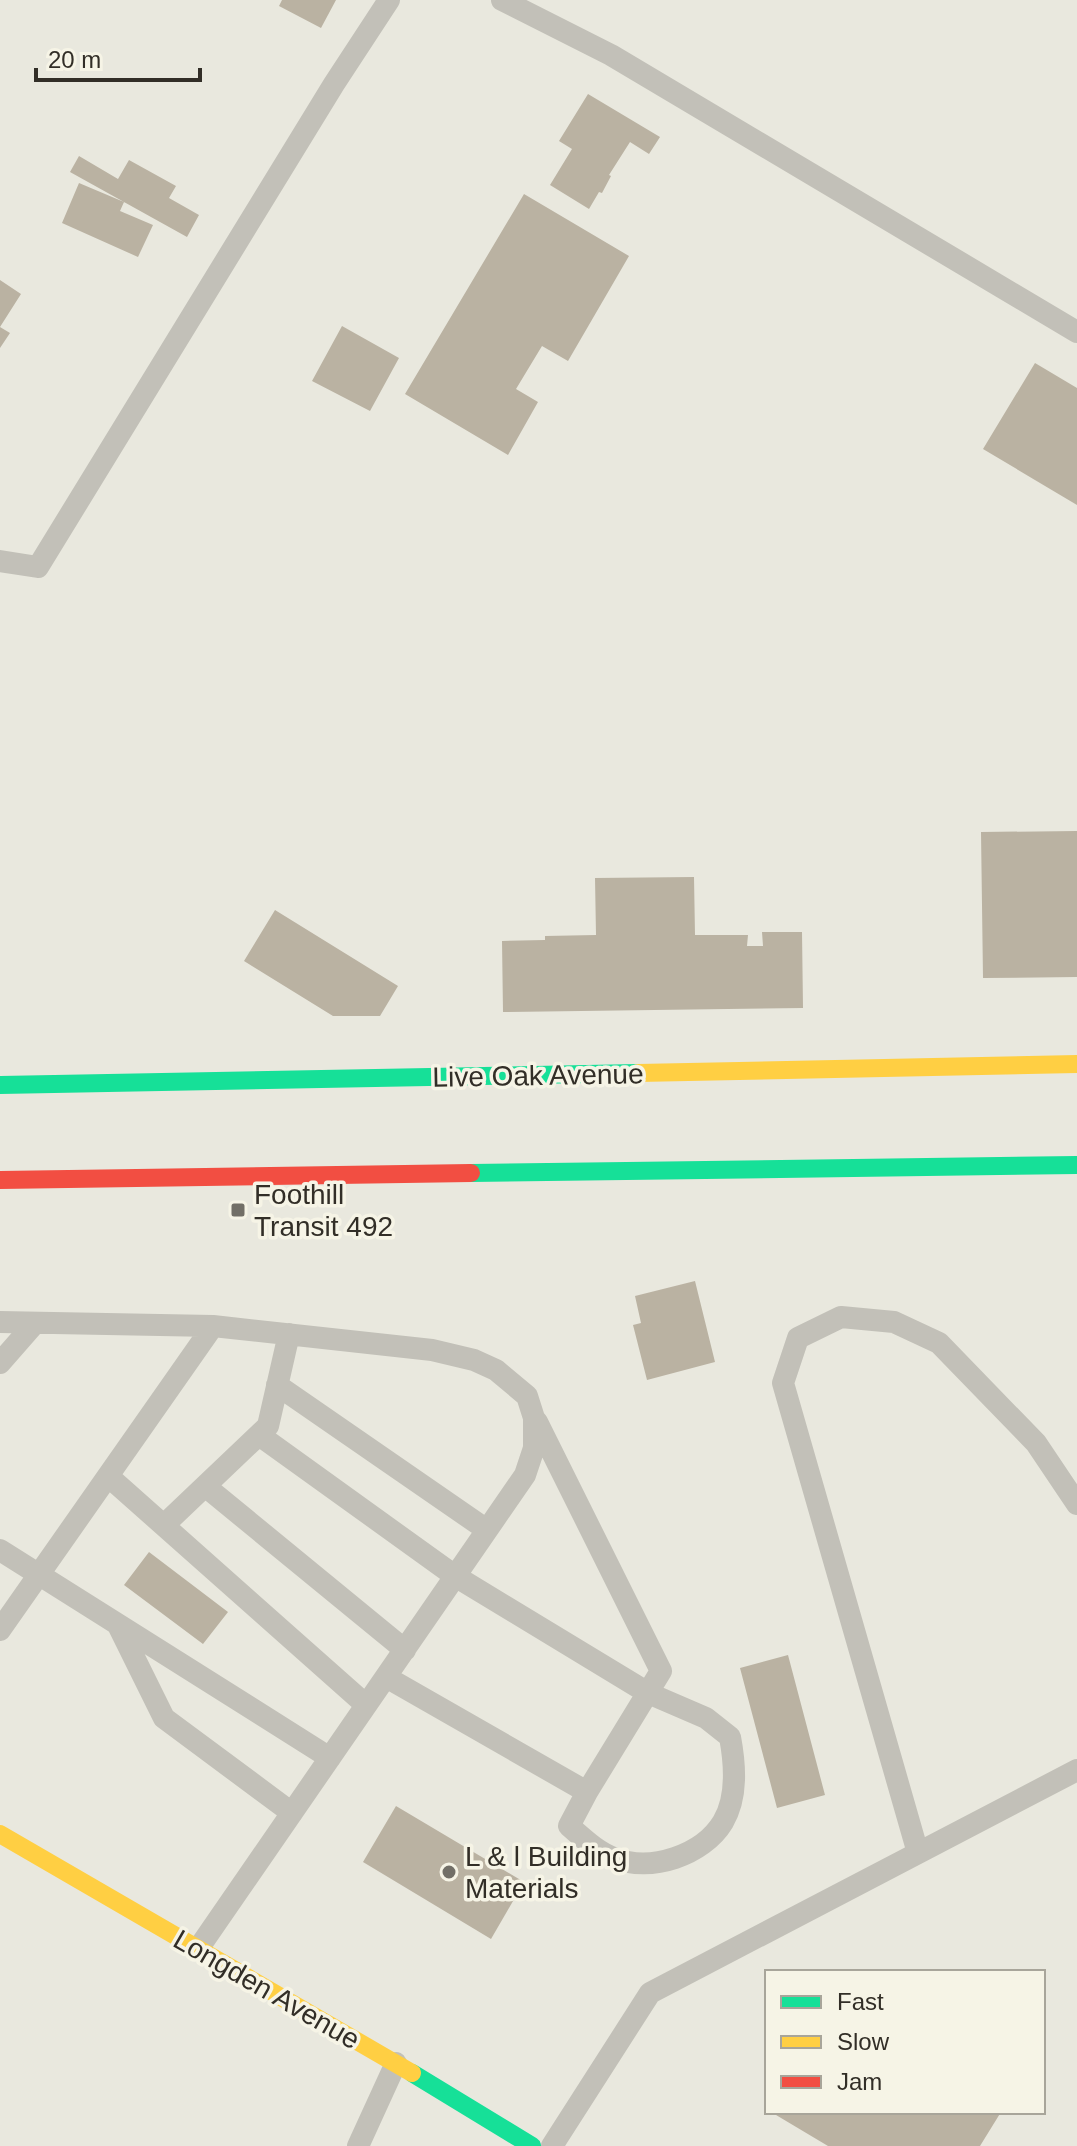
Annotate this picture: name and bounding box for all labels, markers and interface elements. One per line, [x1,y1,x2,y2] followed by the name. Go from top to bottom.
[36,32,200,82] scale bar
[48,46,101,73] text: 20 m
[432,1058,644,1093] street label: Live Oak Avenue
[254,1179,393,1242] place label: Foothill Transit 492
[229,1201,247,1219] marker: Foothill Transit 492
[465,1841,627,1904] place label: L & l Building Materials
[440,1863,458,1881] marker: L & l Building Materials
[168,1924,365,2055] street label: Longden Avenue
[765,1970,1045,2114] legend
[837,1988,884,2015] text: Fast
[837,2028,890,2055] text: Slow
[837,2068,882,2095] text: Jam

